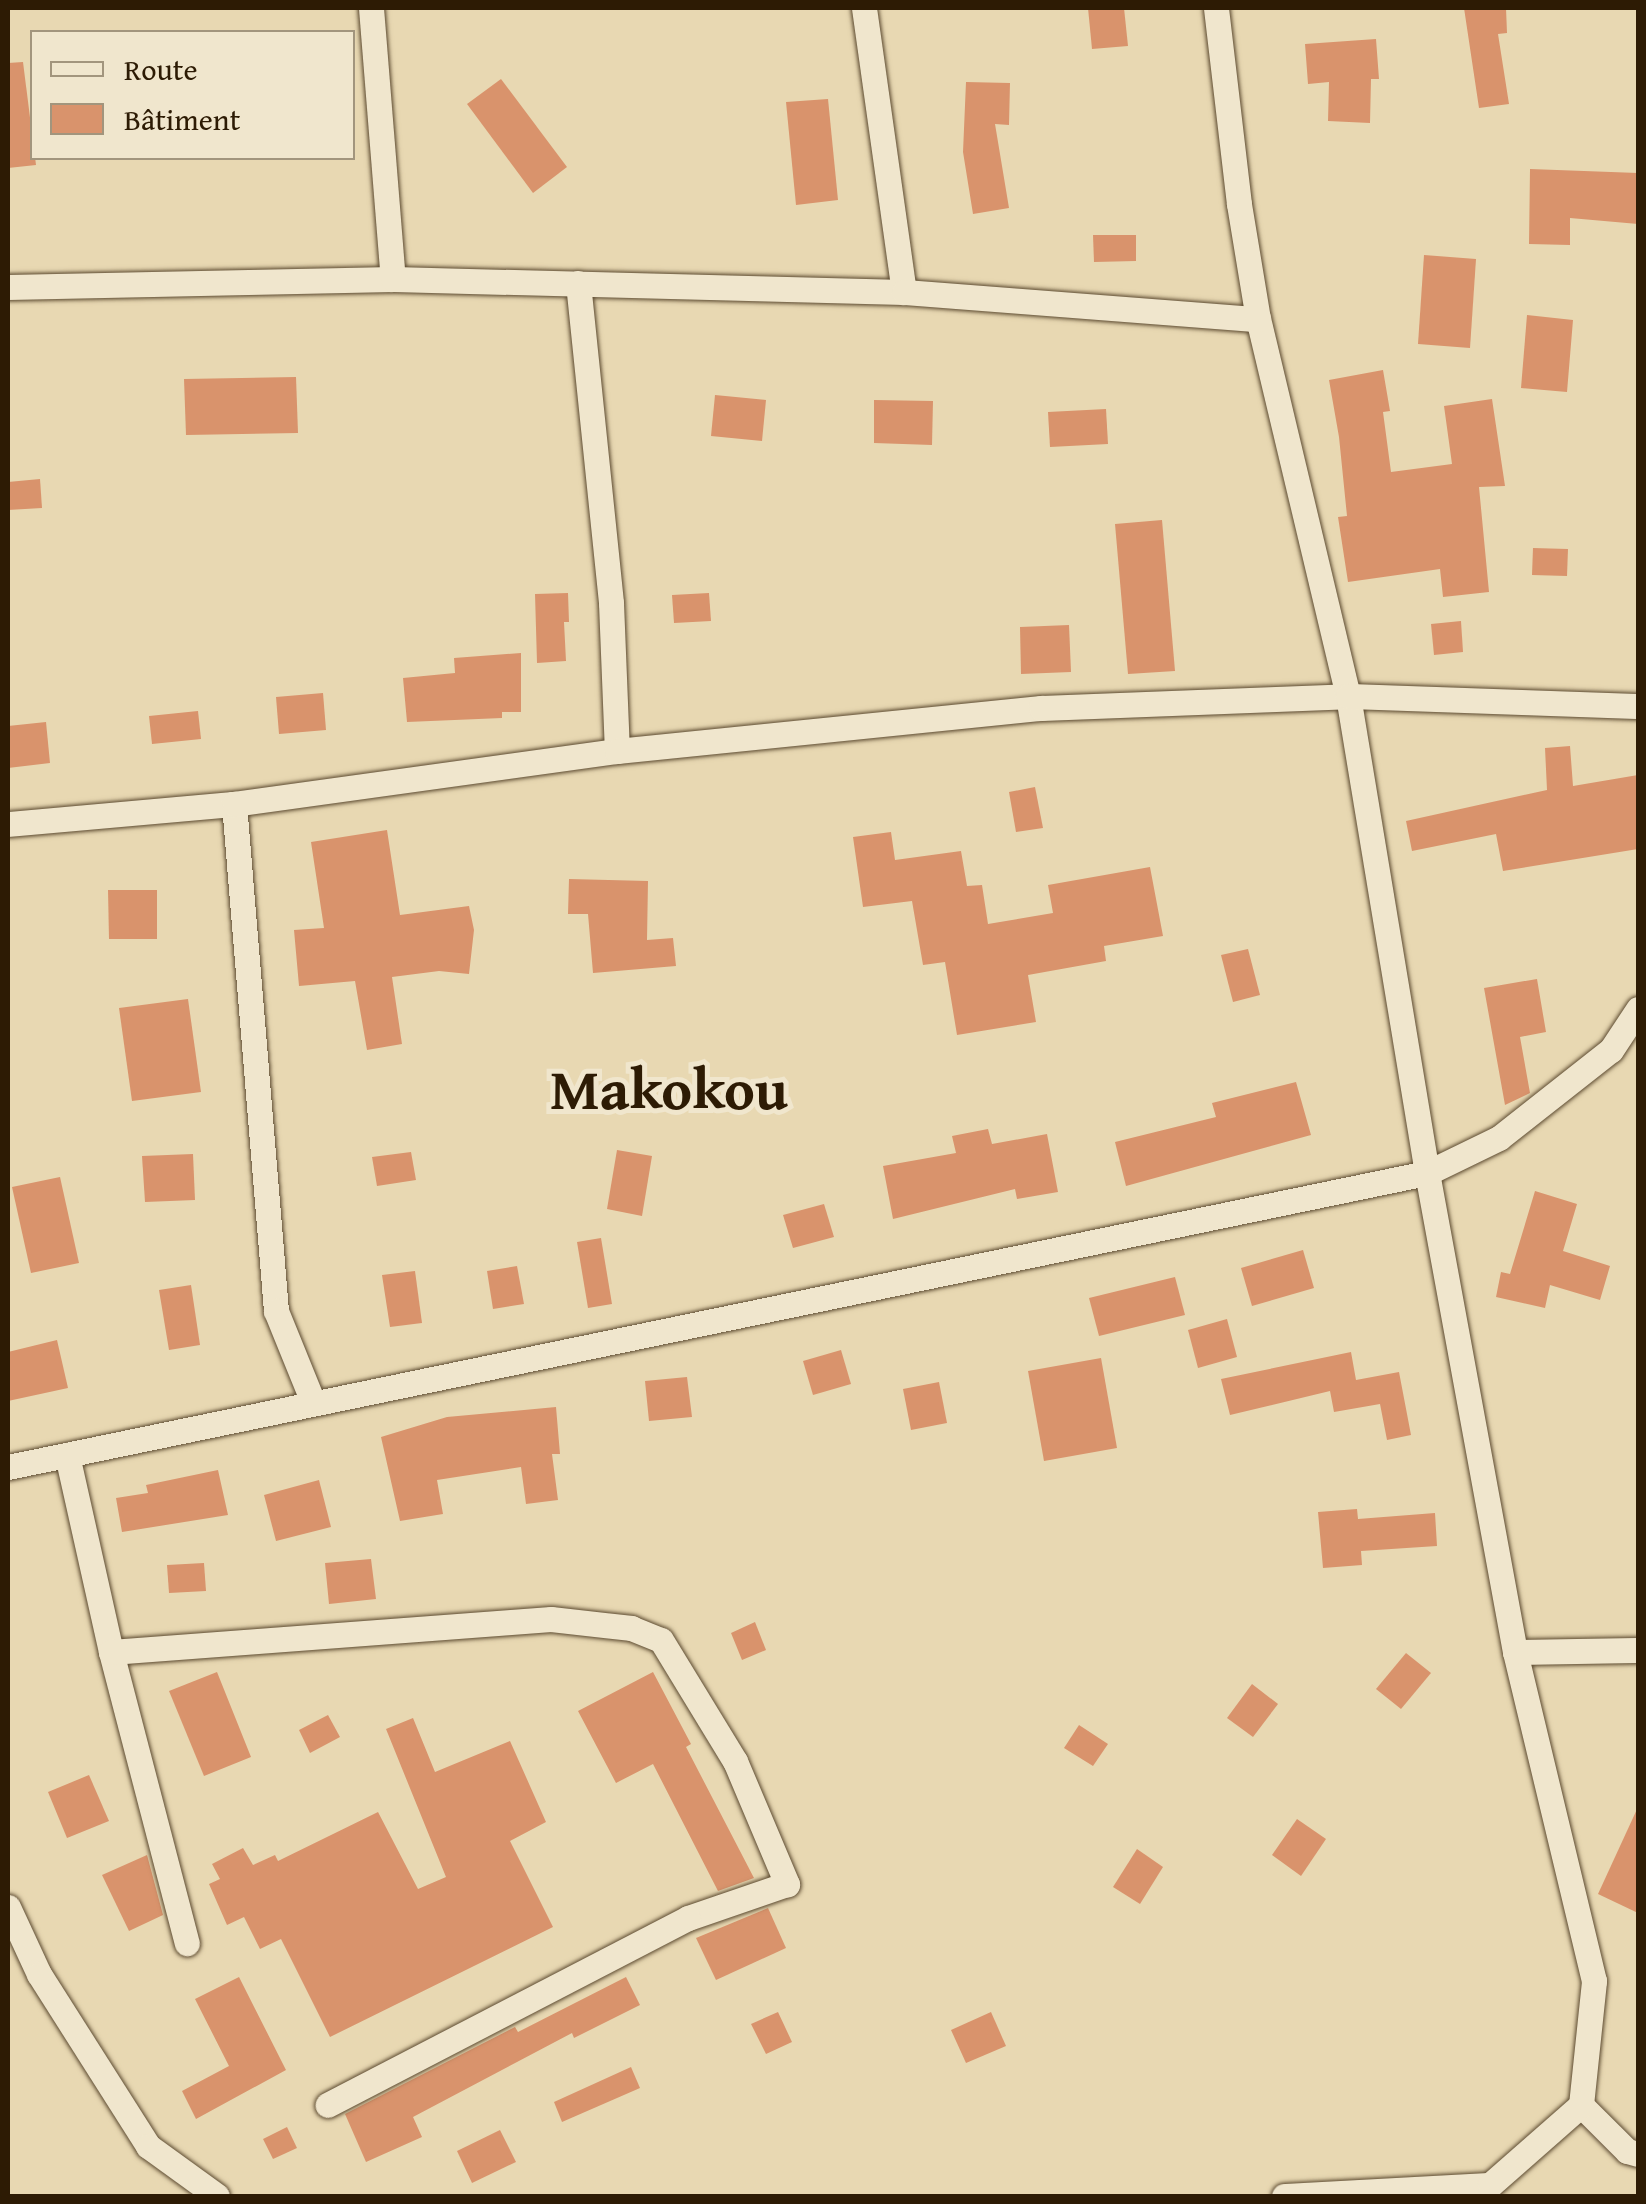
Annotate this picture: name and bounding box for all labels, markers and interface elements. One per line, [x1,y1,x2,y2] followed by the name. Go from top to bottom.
[30,30,355,160] legend
[124,47,197,91] text: Route
[124,97,240,141] text: Bâtiment
[550,1053,788,1123] district label: Makokou

